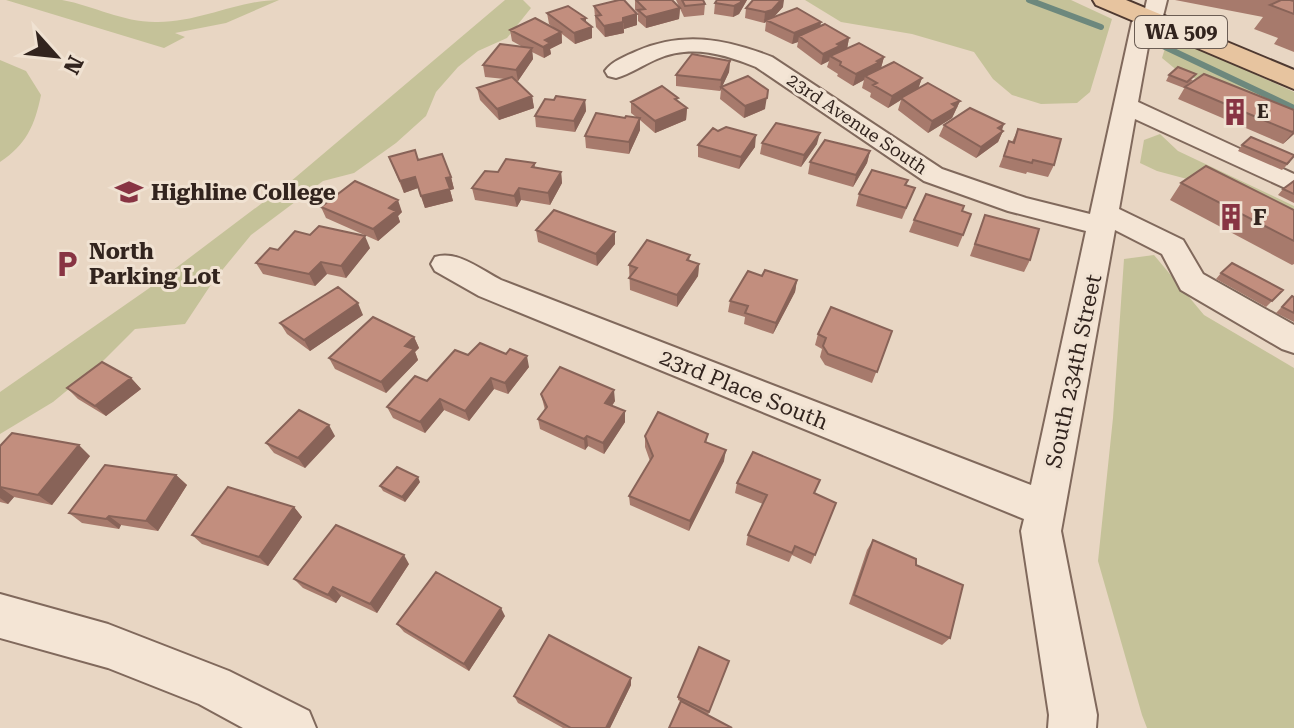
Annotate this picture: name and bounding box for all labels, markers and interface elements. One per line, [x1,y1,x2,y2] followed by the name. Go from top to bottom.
[16,16,96,96] north arrow
[1135,16,1227,48] road number: WA 509
[58,52,88,78] text: N
[783,69,932,179] street label: 23rd Avenue South
[1220,97,1250,127] building icon: E
[1257,101,1269,122] place label: E
[114,177,144,207] school or university icon: Highline College
[151,180,336,205] place label: Highline College
[1216,202,1246,232] building icon: F
[1253,205,1267,230] place label: F
[89,239,220,289] place label: North Parking Lot
[52,249,82,279] parking icon: North Parking Lot
[1041,272,1106,470] street label: South 234th Street
[656,344,832,435] street label: 23rd Place South

